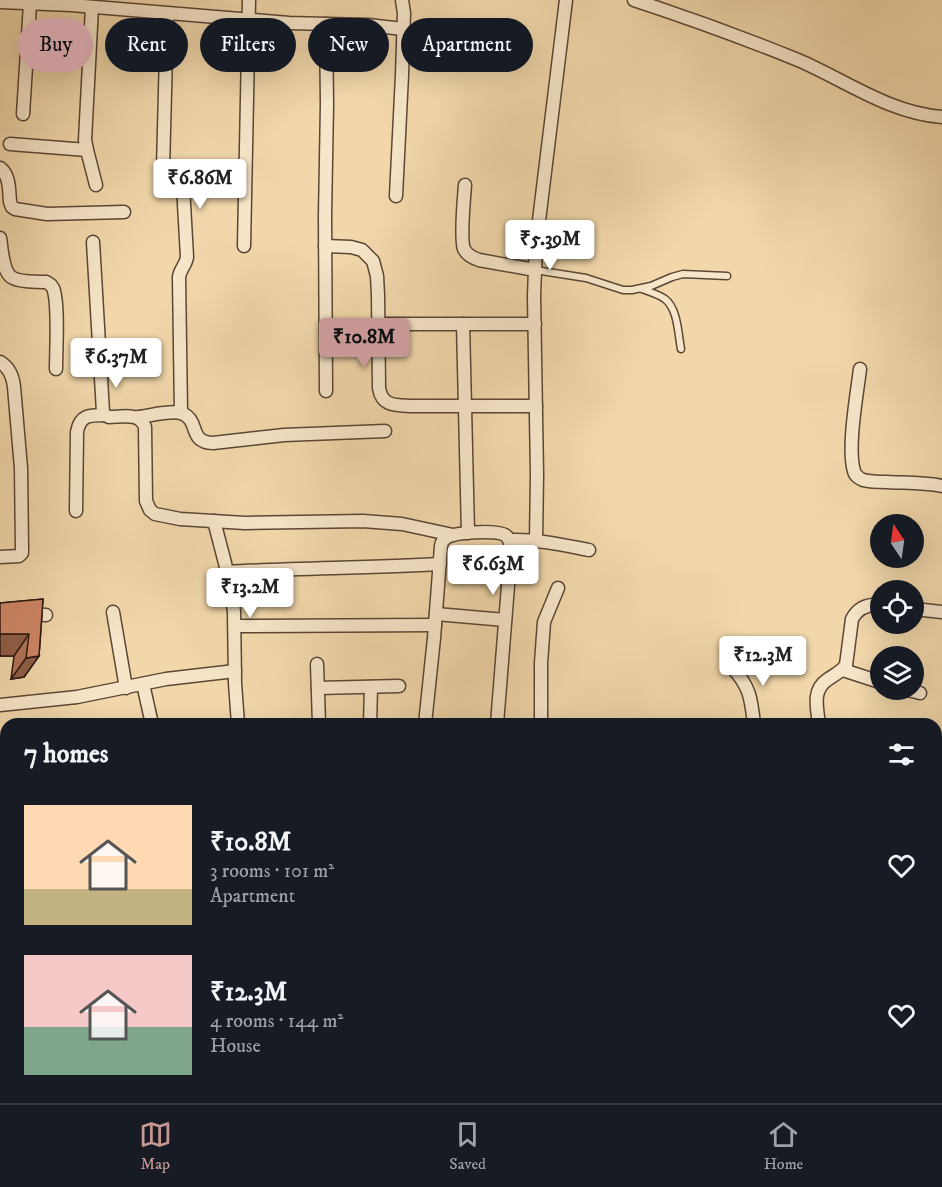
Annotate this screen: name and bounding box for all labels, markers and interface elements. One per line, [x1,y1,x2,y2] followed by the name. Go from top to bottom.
[18,18,93,72] chip: Buy
[105,18,188,72] chip: Rent
[200,18,296,72] chip: Filters
[308,18,389,72] chip: New
[401,18,533,72] chip: Apartment
[151,159,249,210] pin: ₹6.86M
[167,166,233,191] text: ₹6.86M
[501,220,599,271] pin: ₹5.39M
[519,227,581,252] text: ₹5.39M
[315,318,413,369] pin: ₹10.8M
[333,325,395,350] text: ₹10.8M
[67,338,165,389] pin: ₹6.37M
[85,345,147,370] text: ₹6.37M
[870,514,924,568] north arrow
[870,514,924,700] map controls
[444,545,542,596] pin: ₹6.63M
[462,552,524,577] text: ₹6.63M
[201,568,299,619] pin: ₹13.2M
[220,575,280,600] text: ₹13.2M
[870,580,924,634] button: locate
[714,636,812,687] pin: ₹12.3M
[733,643,793,668] text: ₹12.3M
[870,646,924,700] button: layers
[24,738,108,771] text: 7 homes
[885,738,918,771] icon: filters
[210,826,291,859] text: ₹10.8M
[72,829,144,901] icon: home
[885,849,918,882] icon: heart
[210,859,334,884] text: 3 rooms · 101 m²
[210,884,295,909] text: Apartment
[210,976,287,1009] text: ₹12.3M
[72,979,144,1051] icon: home
[885,999,918,1032] icon: heart
[210,1009,343,1034] text: 4 rooms · 144 m²
[210,1034,261,1059] text: House
[139,1118,172,1174] tab: Map
[449,1118,486,1174] tab: Saved
[764,1118,803,1174] tab: Home

